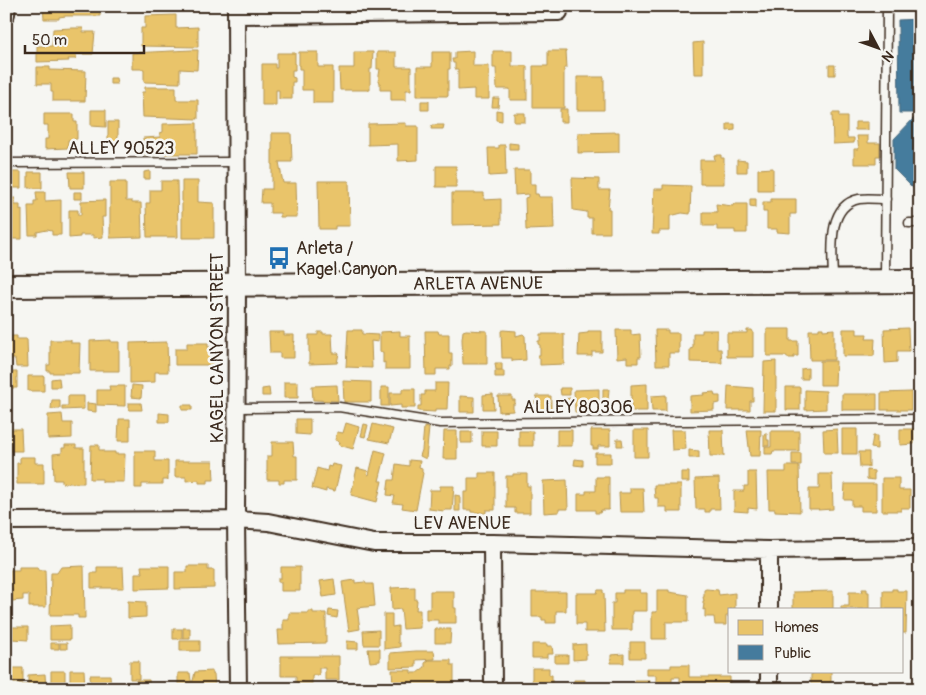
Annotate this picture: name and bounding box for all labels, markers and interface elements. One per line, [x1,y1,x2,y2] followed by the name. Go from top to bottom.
[25,22,144,54] scale bar
[854,22,904,72] north arrow
[32,31,67,50] text: 50 m
[878,47,897,65] text: N
[68,137,174,160] street label: ALLEY 90523
[296,237,397,281] place label: Arleta / Kagel Canyon
[266,245,292,271] bus stop icon: Arleta / Kagel Canyon
[206,253,229,443] street label: KAGEL CANYON STREET
[413,272,543,295] street label: ARLETA AVENUE
[523,396,633,419] street label: ALLEY 80306
[413,512,511,535] street label: LEV AVENUE
[728,608,904,672] legend
[774,618,819,637] text: Homes
[774,644,811,663] text: Public

